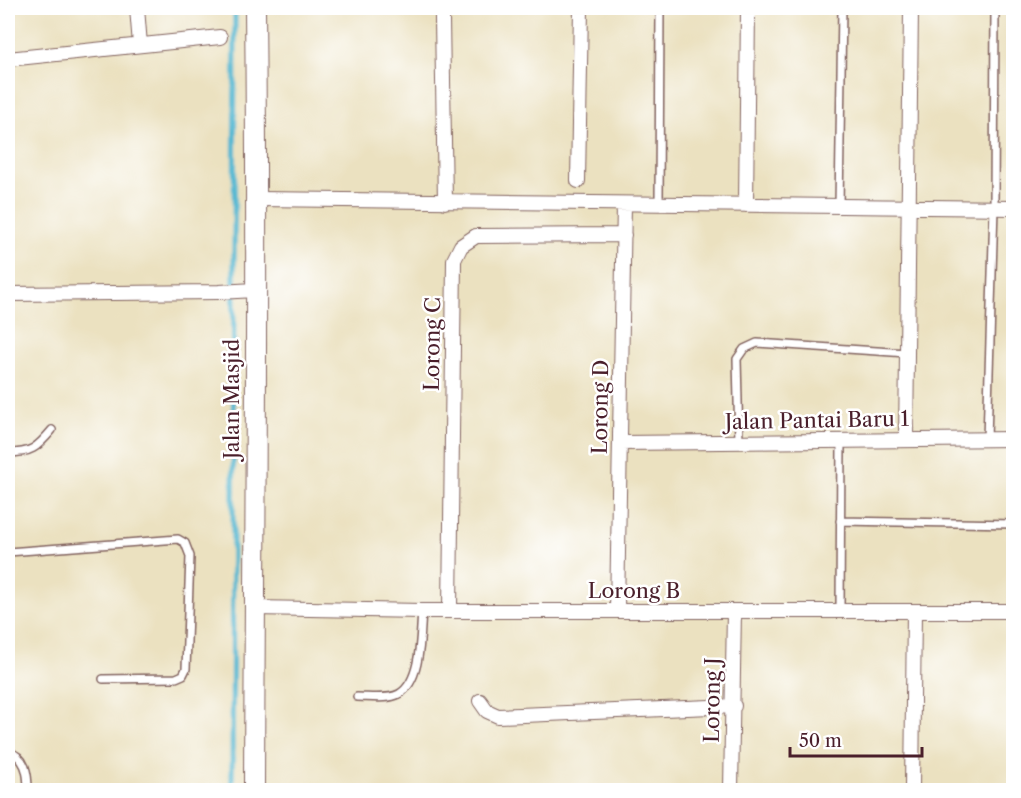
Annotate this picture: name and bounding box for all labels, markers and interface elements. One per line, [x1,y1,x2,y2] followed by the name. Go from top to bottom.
[419,297,445,391] street label: Lorong C
[219,338,244,462] street label: Jalan Masjid
[587,359,613,455] street label: Lorong D
[722,406,910,434] street label: Jalan Pantai Baru 1
[588,578,680,603] street label: Lorong B
[699,657,725,743] street label: Lorong J
[790,720,922,758] scale bar
[799,730,842,752] text: 50 m

